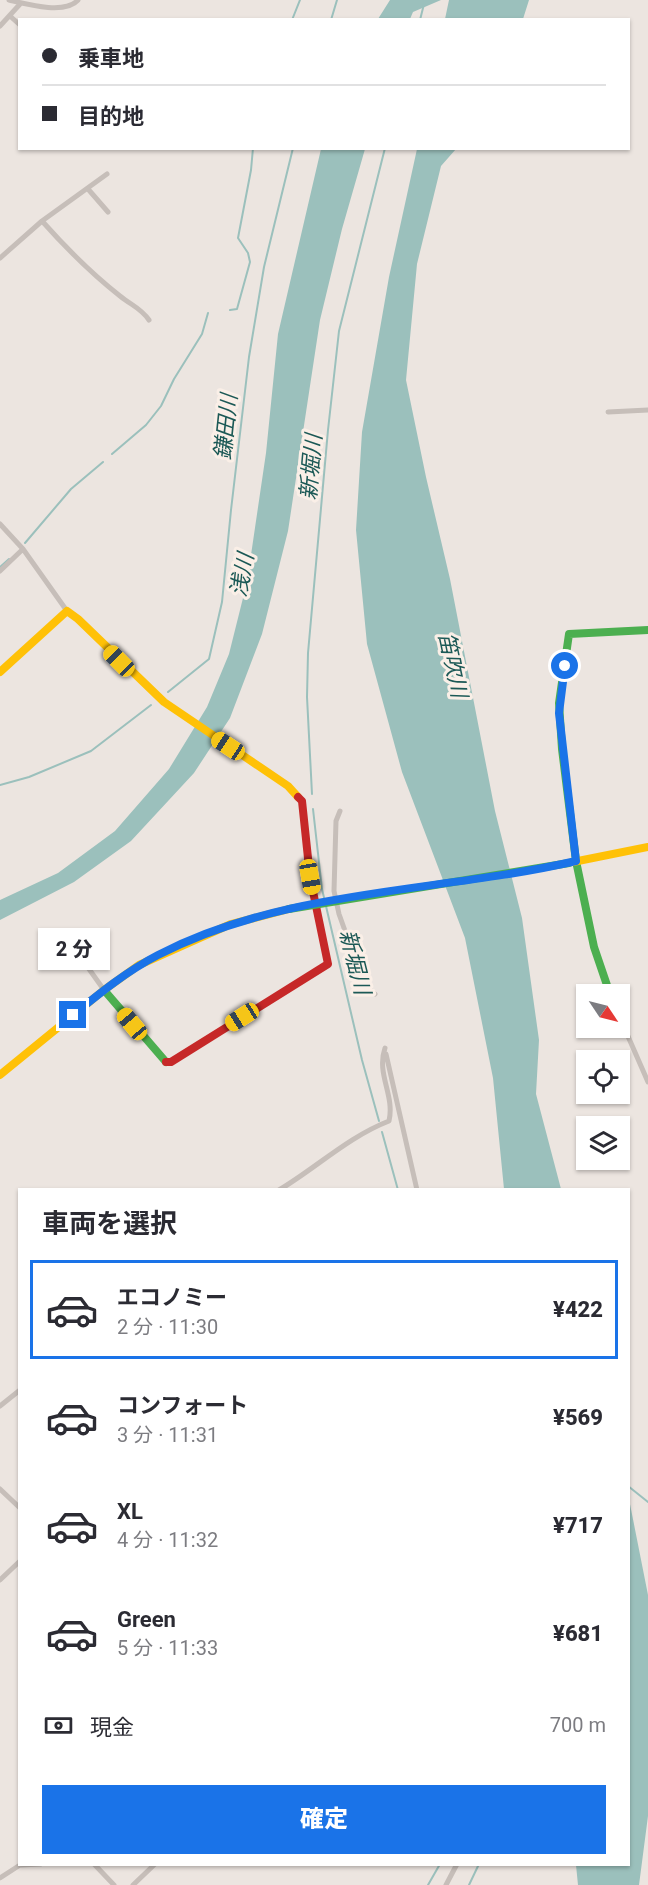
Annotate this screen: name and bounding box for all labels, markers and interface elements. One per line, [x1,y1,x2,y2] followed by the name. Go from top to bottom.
[78,46,144,71] text: 乗車地
[78,104,144,129] text: 目的地
[210,391,242,461] water label: 鎌田川
[296,431,327,501] water label: 新堀川
[226,549,259,599] water label: 浅川
[434,630,473,702] water label: 笛吹川
[100,642,138,680] car
[551,652,578,679] route start
[208,729,248,763] car
[298,858,322,896] car
[335,927,376,999] water label: 新堀川
[37,928,109,970] callout: 2 分
[56,937,92,961] text: 2 分
[576,984,630,1038] north arrow
[576,984,630,1170] map controls
[222,1000,262,1034] car
[59,1001,86,1028] route end
[114,1004,150,1044] car
[576,1050,630,1104] button: locate
[576,1116,630,1170] button: layers
[42,1208,177,1240] text: 車両を選択
[45,1283,99,1337] icon: car
[117,1285,227,1310] text: エコノミー
[553,1297,603,1322] text: ¥422
[117,1315,218,1339] text: 2 分 · 11:30
[45,1391,99,1445] icon: car
[117,1393,248,1418] text: コンフォート
[553,1405,603,1430] text: ¥569
[117,1423,218,1447] text: 3 分 · 11:31
[45,1499,99,1553] icon: car
[117,1499,143,1524] text: XL
[553,1513,603,1538] text: ¥717
[117,1528,218,1552] text: 4 分 · 11:32
[45,1607,99,1661] icon: car
[117,1607,176,1632] text: Green
[553,1621,603,1646] text: ¥681
[117,1636,218,1660] text: 5 分 · 11:33
[42,1709,75,1742] icon: cash
[550,1713,606,1737] text: 700 m
[90,1715,134,1740] text: 現金
[42,1785,606,1854] button: 確定

